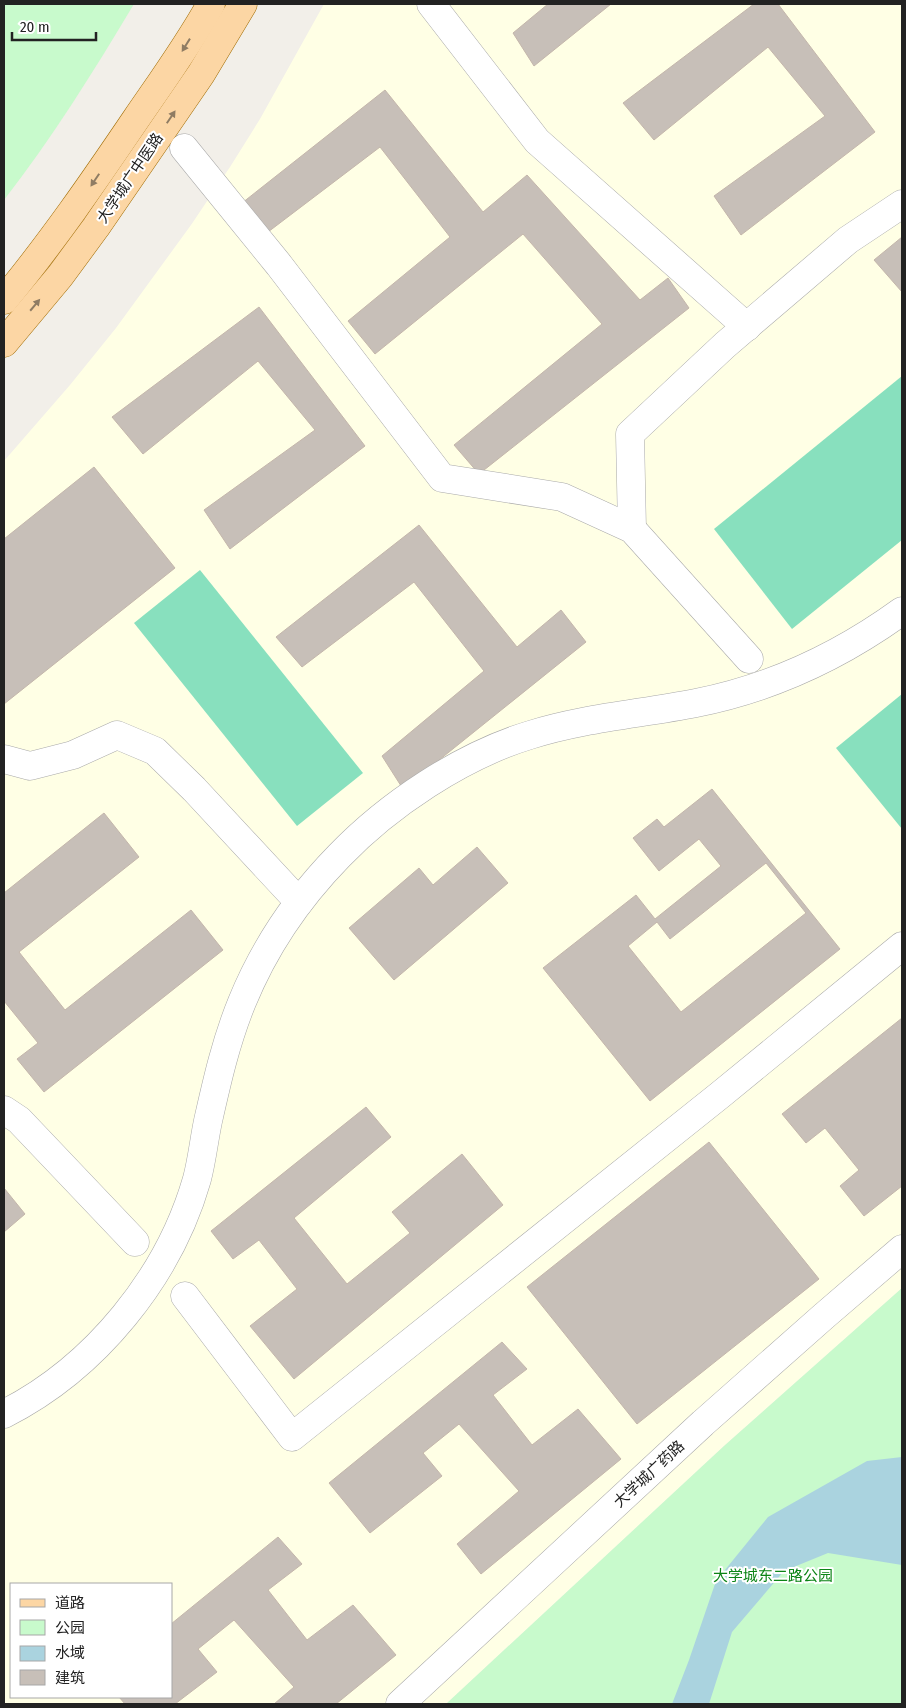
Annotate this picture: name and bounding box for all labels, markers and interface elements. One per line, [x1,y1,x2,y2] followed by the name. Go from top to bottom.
[12,10,96,42] scale bar
[20,18,50,36] text: 20 m
[181,39,191,52] one-way arrow
[166,110,176,124] one-way arrow
[93,129,167,227] street label: 大学城广中医路
[90,173,100,187] one-way arrow
[29,300,41,312] one-way arrow
[610,1437,688,1511] street label: 大学城广药路
[713,1567,833,1585] park label: 大学城东二路公园
[10,1583,172,1698] legend
[55,1594,85,1612] text: 道路
[55,1619,85,1637] text: 公园
[55,1644,85,1662] text: 水域
[55,1669,85,1687] text: 建筑

